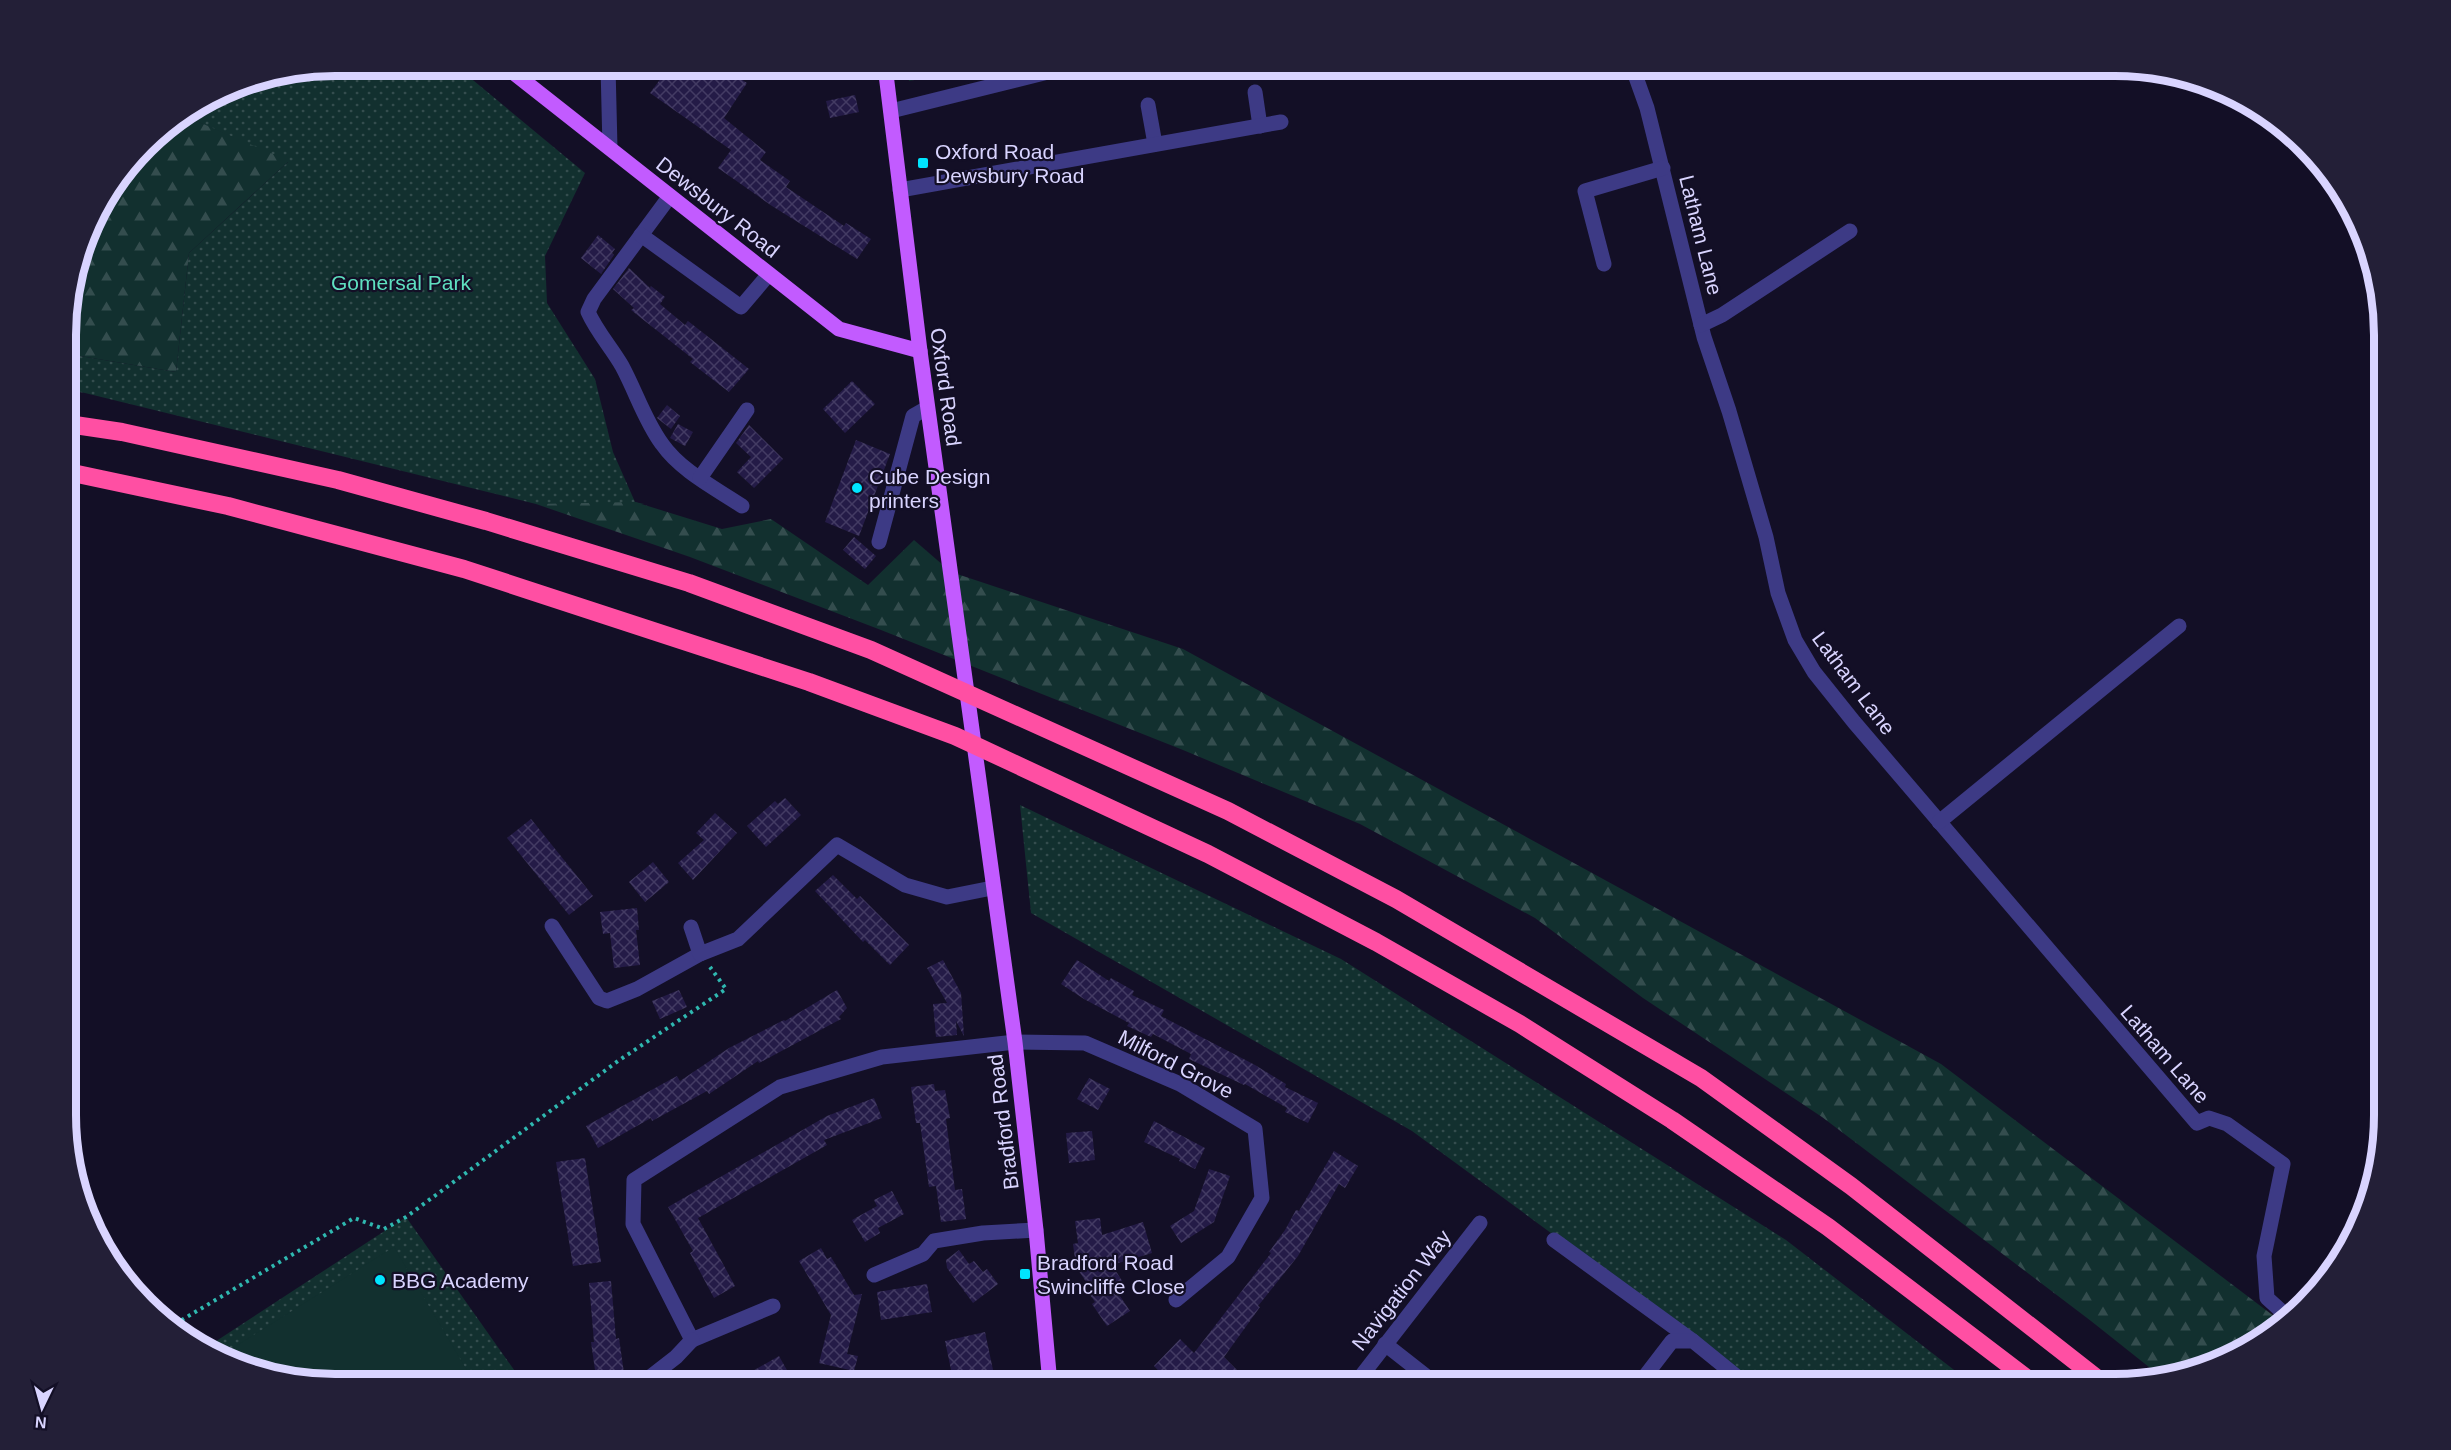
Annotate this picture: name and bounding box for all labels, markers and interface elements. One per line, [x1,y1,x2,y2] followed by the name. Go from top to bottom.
[935,140,1084,187] place label: Oxford Road Dewsbury Road
[652,152,784,262] street label: Dewsbury Road
[916,156,930,170] marker: Oxford Road Dewsbury Road
[1675,173,1727,297] street label: Latham Lane
[331,271,472,294] park label: Gomersal Park
[926,326,966,448] street label: Oxford Road
[869,465,990,512] place label: Cube Design printers
[850,481,864,495] marker: Cube Design printers
[1808,627,1900,739] street label: Latham Lane
[2116,1000,2214,1108] street label: Latham Lane
[1115,1025,1237,1103] street label: Milford Grove
[983,1053,1023,1191] street label: Bradford Road
[1347,1225,1455,1355] street label: Navigation Way
[1037,1251,1185,1298] place label: Bradford Road Swincliffe Close
[1018,1267,1032,1281] marker: Bradford Road Swincliffe Close
[392,1269,529,1292] place label: BBG Academy
[373,1273,387,1287] marker: BBG Academy
[12,1378,72,1438] north arrow
[34,1413,47,1431] text: N

